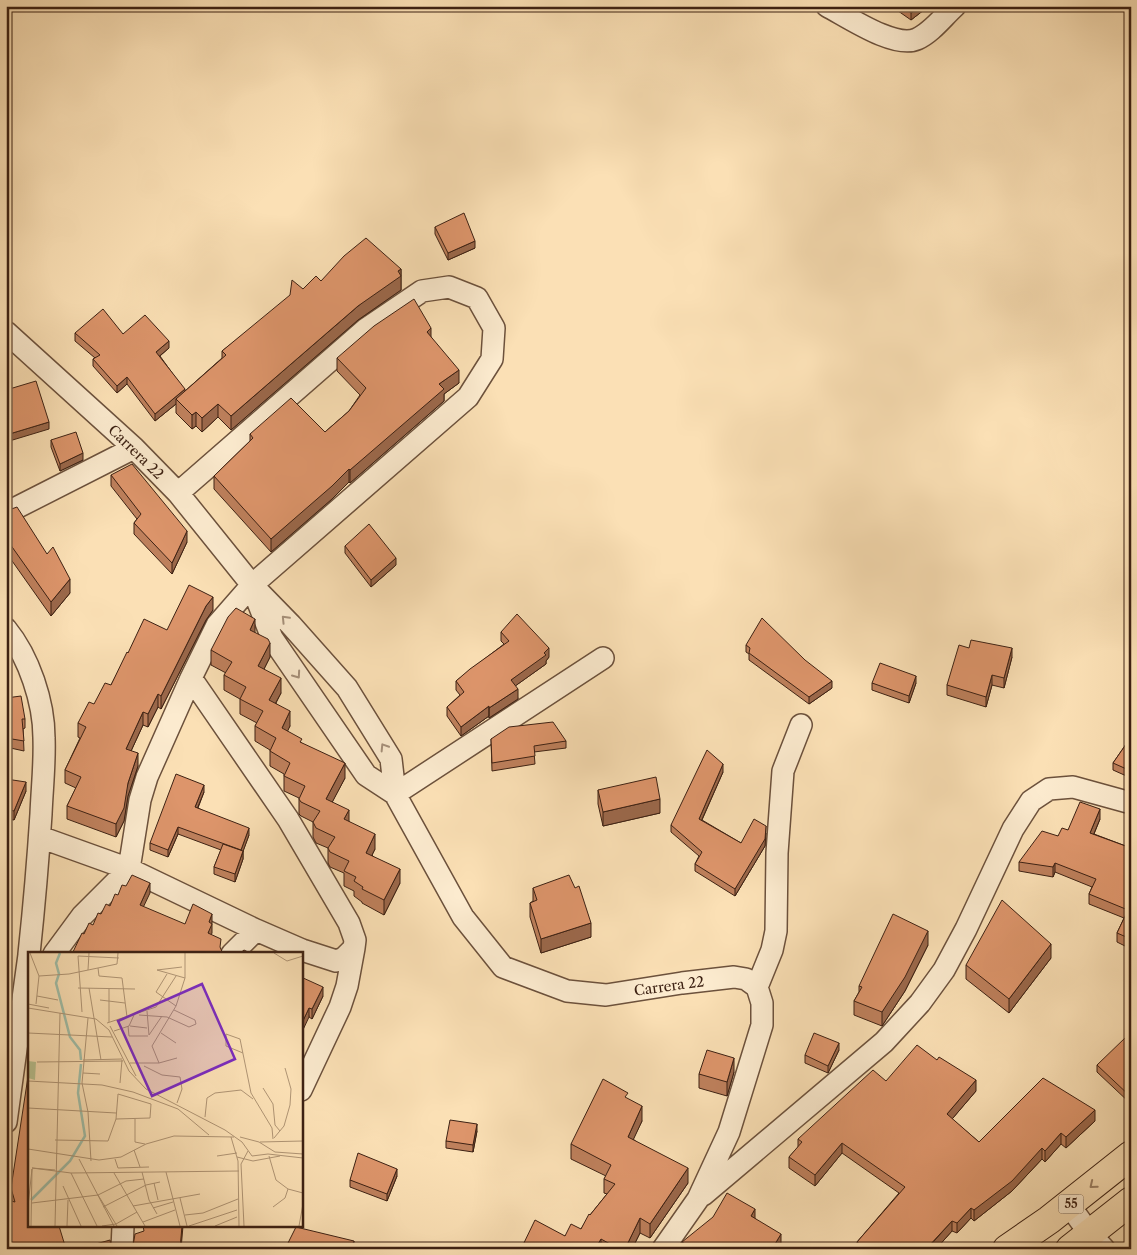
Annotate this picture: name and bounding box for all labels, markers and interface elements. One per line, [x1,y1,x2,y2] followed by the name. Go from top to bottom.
[104,421,168,483] street label: Carrera 22
[282,616,291,625] one-way arrow
[291,669,300,678] one-way arrow
[380,744,390,753] one-way arrow
[28,952,302,1228] inset map
[633,972,705,1000] street label: Carrera 22
[1090,1180,1099,1188] one-way arrow
[1058,1194,1084,1214] road number: 55

